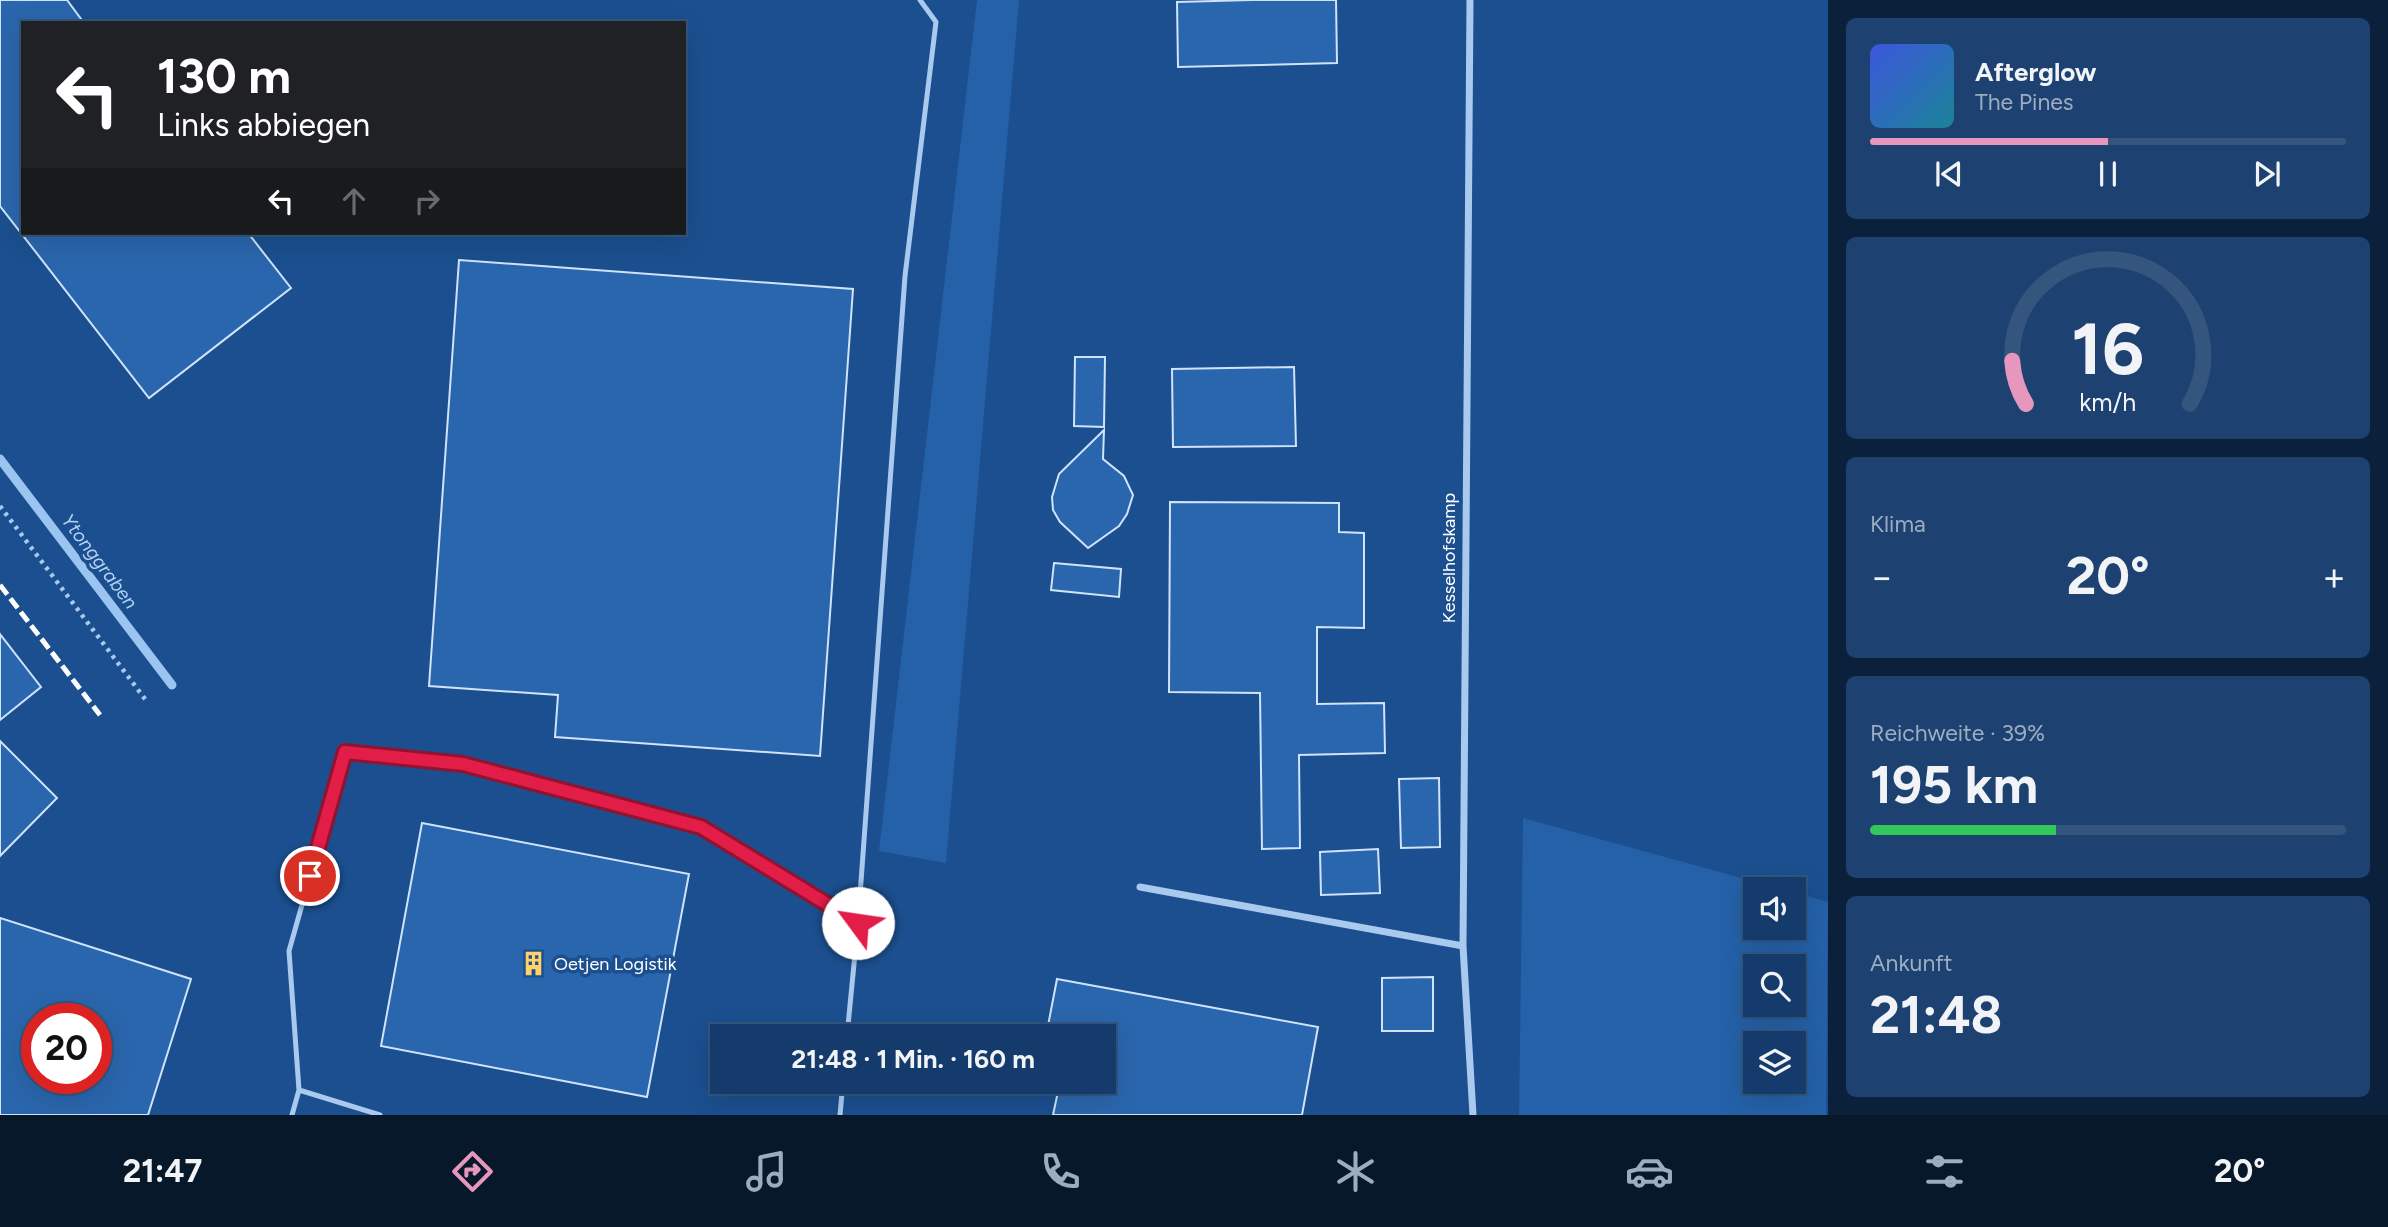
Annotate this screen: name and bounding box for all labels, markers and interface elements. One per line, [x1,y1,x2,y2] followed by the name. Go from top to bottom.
[157,46,291,105] text: 130 m
[42,49,133,140] icon: left
[1975,56,2097,88] text: Afterglow
[1975,88,2074,116] text: The Pines
[157,106,370,144] text: Links abbiegen
[1930,155,1968,193] icon: previous
[2089,155,2127,193] icon: pause
[2248,155,2286,193] icon: next
[262,182,300,220] icon: left
[335,182,373,220] icon: ahead
[408,182,446,220] icon: right
[2072,306,2144,393] text: 16
[2079,387,2137,417] text: km/h
[1438,493,1460,623] street label: Kesselhofskamp
[57,509,143,613] water label: Ytonggraben
[1870,510,1926,538] text: Klima
[2066,545,2150,607] text: 20°
[1870,554,1894,600] text: −
[2322,554,2346,600] text: +
[1870,719,2045,747] text: Reichweite · 39%
[1870,754,2038,816] text: 195 km
[280,846,340,906] pin
[291,857,329,895] icon: arrive
[1743,877,1806,1094] map controls
[1743,877,1806,940] button: sound
[821,886,895,960] position arrow
[1870,949,1952,977] text: Ankunft
[520,950,548,978] building icon: Oetjen Logistik
[554,953,677,975] place label: Oetjen Logistik
[1743,954,1806,1017] button: search
[1870,984,2002,1046] text: 21:48
[21,1003,112,1094] speed limit sign: 20
[1743,1031,1806,1094] button: layers
[791,1043,1035,1075] text: 21:48 · 1 Min. · 160 m
[448,1147,497,1196] icon: directions
[742,1147,791,1196] icon: music
[1036,1147,1085,1196] icon: phone
[1331,1147,1380,1196] icon: climate
[1625,1147,1674,1196] icon: car
[1920,1147,1969,1196] icon: filters
[123,1152,202,1190] text: 21:47
[2214,1152,2265,1190] text: 20°

